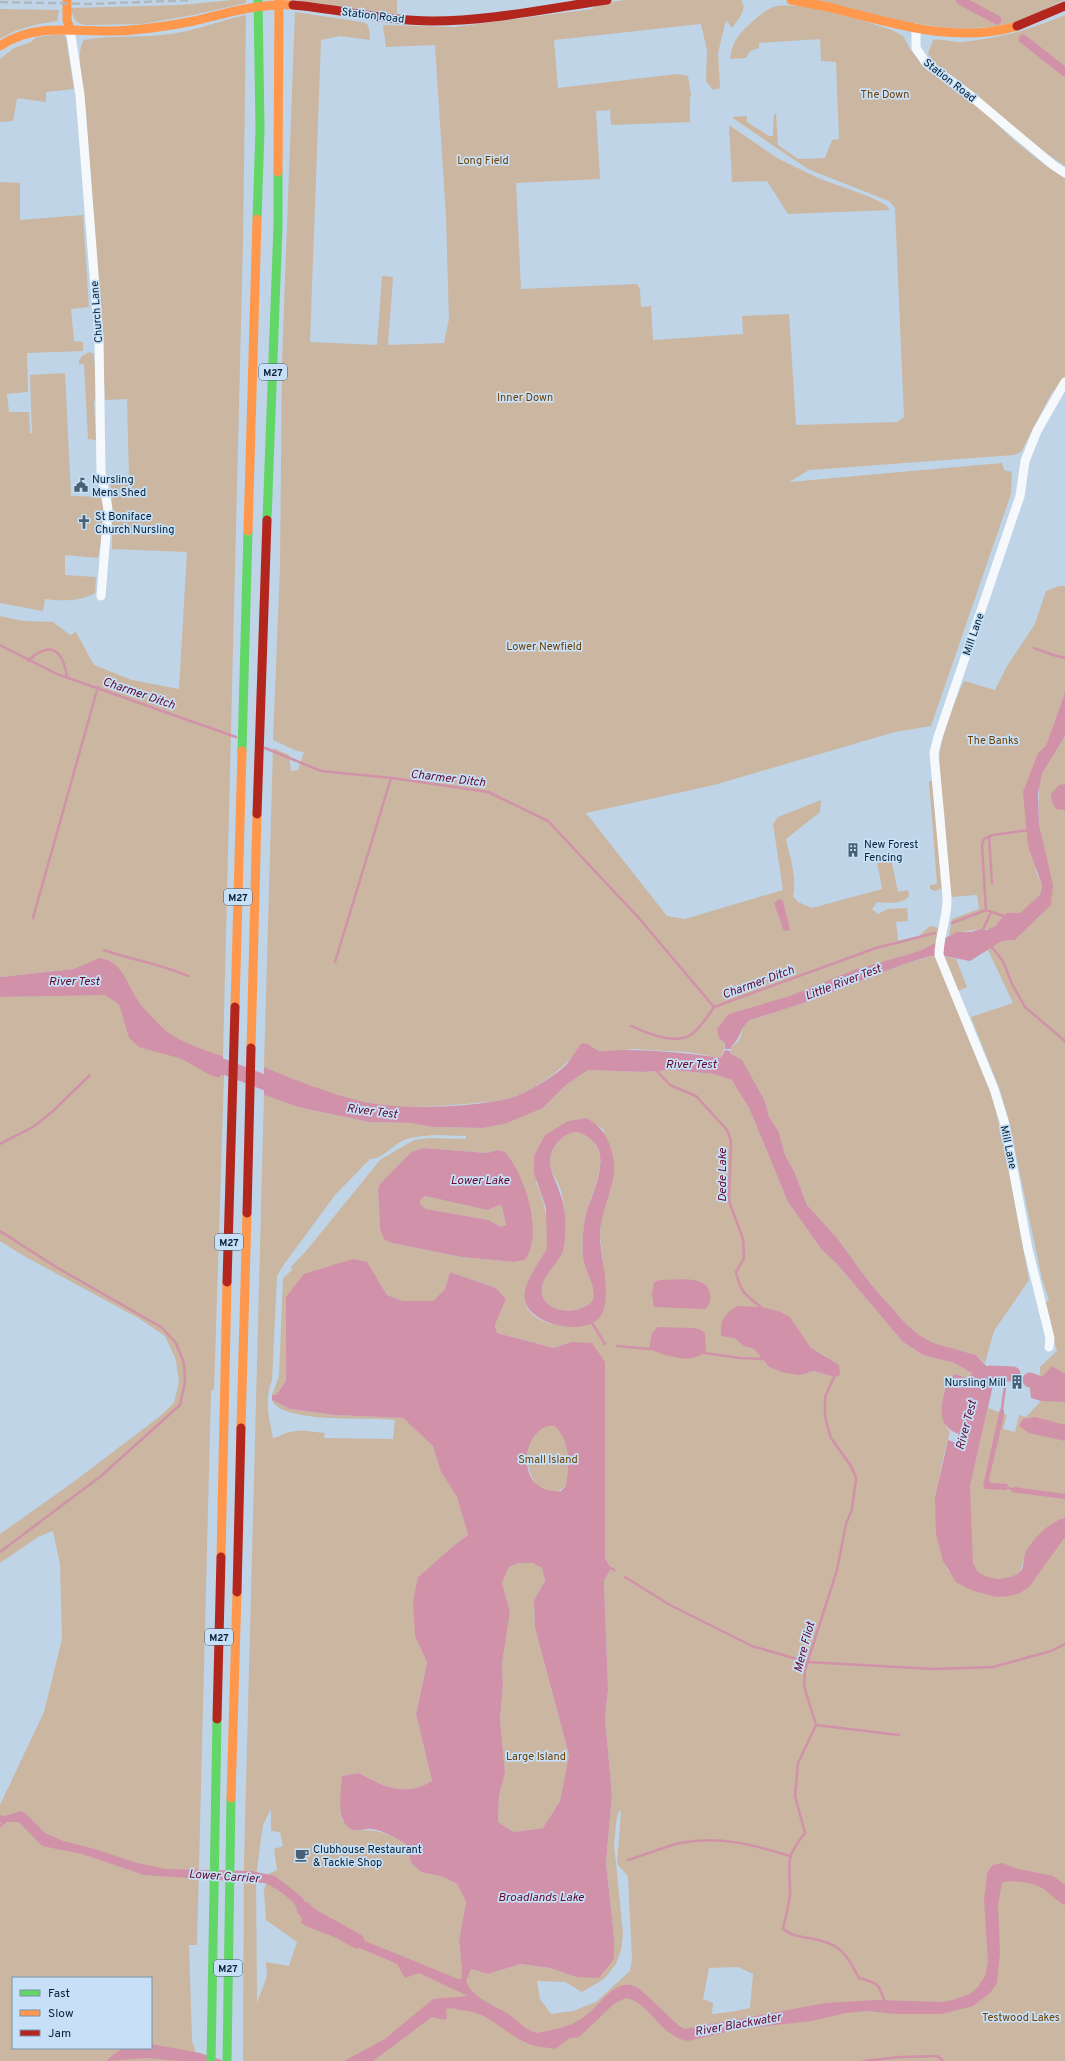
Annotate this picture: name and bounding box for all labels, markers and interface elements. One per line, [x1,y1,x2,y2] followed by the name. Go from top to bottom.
[341,5,405,27] street label: Station Road
[920,56,979,106] street label: Station Road
[861,88,909,102] park label: The Down
[457,154,509,168] park label: Long Field
[88,280,106,343] street label: Church Lane
[259,364,287,380] road number: M27
[497,391,553,405] park label: Inner Down
[92,473,146,500] place label: Nursling Mens Shed
[73,477,89,493] public building icon: Nursling Mens Shed
[95,510,174,537] place label: St Boniface Church Nursling
[76,514,92,530] church icon: St Boniface Church Nursling
[960,611,988,658] street label: Mill Lane
[506,640,582,654] park label: Lower Newfield
[100,674,177,714] water label: Charmer Ditch
[967,734,1019,748] park label: The Banks
[410,766,487,792] water label: Charmer Ditch
[864,838,918,865] place label: New Forest Fencing
[845,842,861,858] building icon: New Forest Fencing
[224,889,252,905] road number: M27
[803,961,884,1005] water label: Little River Test
[720,962,797,1003] water label: Charmer Ditch
[49,974,100,990] water label: River Test
[666,1057,717,1073] water label: River Test
[346,1101,399,1123] water label: River Test
[997,1124,1019,1170] street label: Mill Lane
[715,1147,731,1202] water label: Dede Lake
[451,1173,510,1189] water label: Lower Lake
[215,1234,243,1250] road number: M27
[1009,1374,1025,1390] building icon: Nursling Mill
[944,1376,1006,1390] place label: Nursling Mill
[953,1398,981,1452] water label: River Test
[518,1453,578,1467] park label: Small Island
[791,1620,820,1674] water label: Mere Fliot
[205,1629,233,1645] road number: M27
[506,1750,566,1764] park label: Large Island
[313,1843,422,1870] place label: Clubhouse Restaurant & Tackle Shop
[294,1847,310,1863] cafe icon: Clubhouse Restaurant & Tackle Shop
[188,1867,261,1888] water label: Lower Carrier
[498,1890,585,1906] water label: Broadlands Lake
[214,1960,242,1976] road number: M27
[12,1977,152,2049] legend
[48,1986,70,2002] text: Fast
[48,2006,74,2022] text: Slow
[694,2009,784,2040] water label: River Blackwater
[982,2011,1060,2025] park label: Testwood Lakes
[48,2026,71,2042] text: Jam

